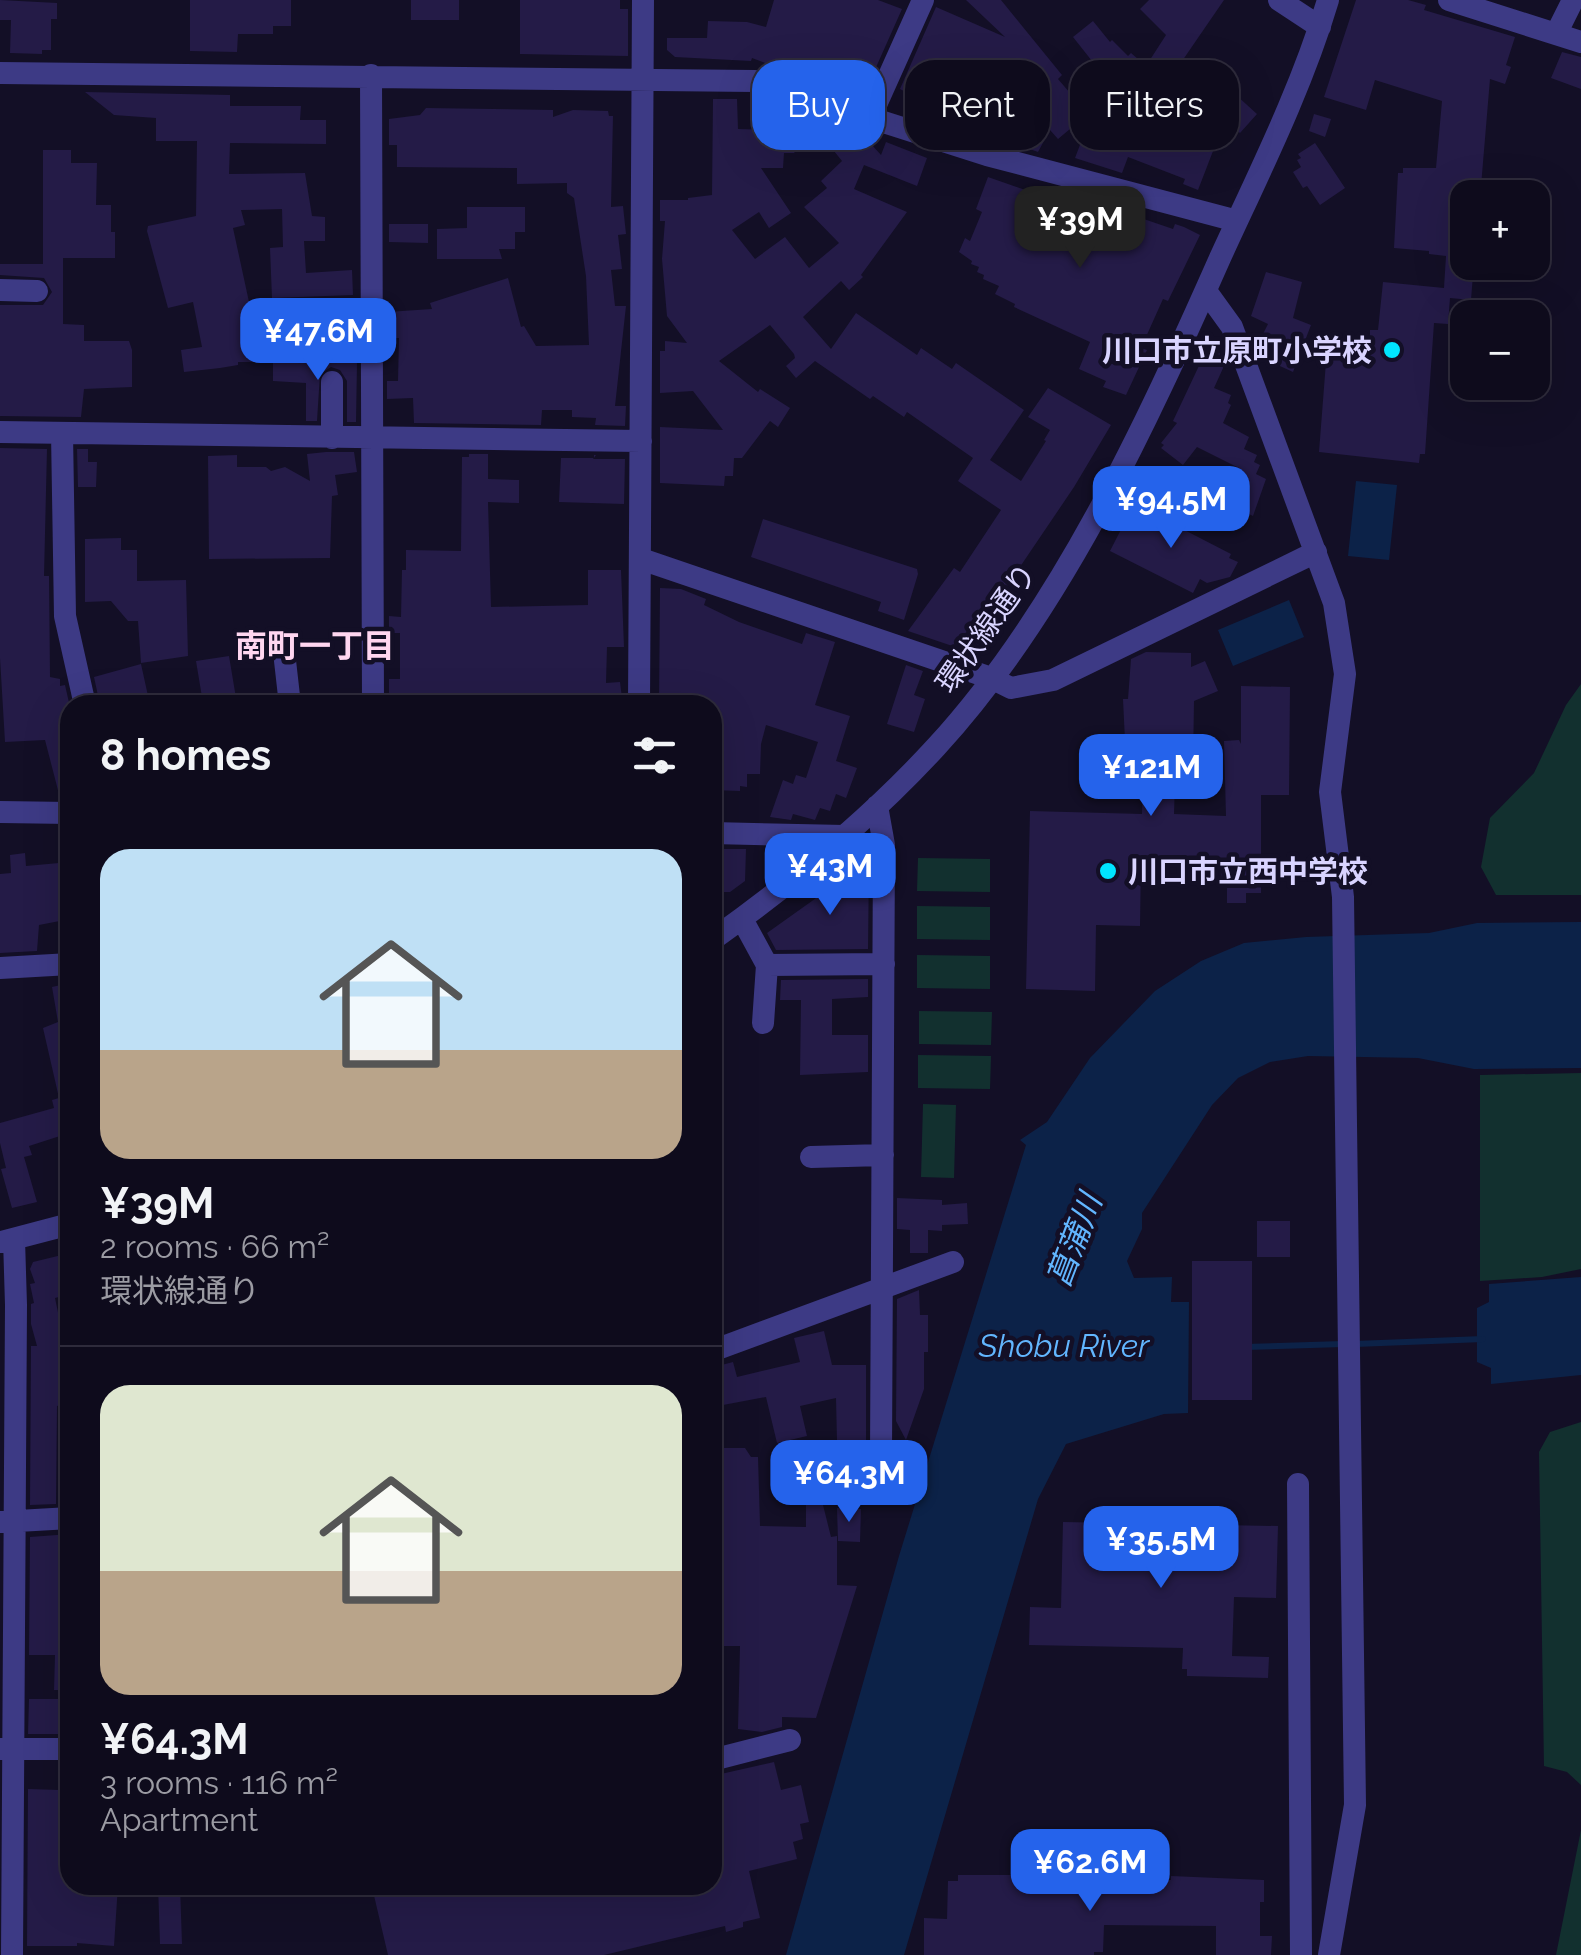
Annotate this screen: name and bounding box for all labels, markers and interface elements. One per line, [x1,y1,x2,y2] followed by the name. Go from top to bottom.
[752,60,885,150] chip: Buy
[905,60,1050,150] chip: Rent
[1070,60,1239,150] chip: Filters
[1450,180,1550,400] map controls
[1450,180,1550,280] button: +
[1021,186,1139,271] pin: ¥39M
[1036,200,1124,237] text: ¥39M
[237,298,399,383] pin: ¥47.6M
[1450,300,1550,400] button: −
[262,312,374,349] text: ¥47.6M
[1102,333,1372,368] place label: 川口市立原町小学校
[1381,339,1403,361] marker: 川口市立原町小学校
[1090,466,1252,551] pin: ¥94.5M
[1115,480,1227,517] text: ¥94.5M
[929,557,1043,699] street label: 環状線通り
[235,627,395,664] district label: 南町一丁目
[627,728,682,783] icon: filters
[100,731,271,780] text: 8 homes
[1081,734,1221,819] pin: ¥121M
[1101,748,1201,785] text: ¥121M
[771,833,889,918] pin: ¥43M
[787,847,873,884] text: ¥43M
[1128,854,1368,889] place label: 川口市立西中学校
[1097,860,1119,882] marker: 川口市立西中学校
[301,914,481,1094] icon: home
[100,1179,214,1228] text: ¥39M
[1040,1186,1110,1291] water label: 菖蒲川
[100,1228,329,1265] text: 2 rooms · 66 m²
[100,1272,260,1309] text: 環状線通り
[978,1327,1150,1364] water label: Shobu River
[768,1440,930,1525] pin: ¥64.3M
[301,1450,481,1630] icon: home
[792,1454,906,1491] text: ¥64.3M
[1080,1506,1242,1591] pin: ¥35.5M
[1106,1520,1216,1557] text: ¥35.5M
[100,1715,249,1764] text: ¥64.3M
[100,1764,338,1801] text: 3 rooms · 116 m²
[100,1801,258,1838] text: Apartment
[1009,1829,1171,1914] pin: ¥62.6M
[1033,1843,1147,1880] text: ¥62.6M

